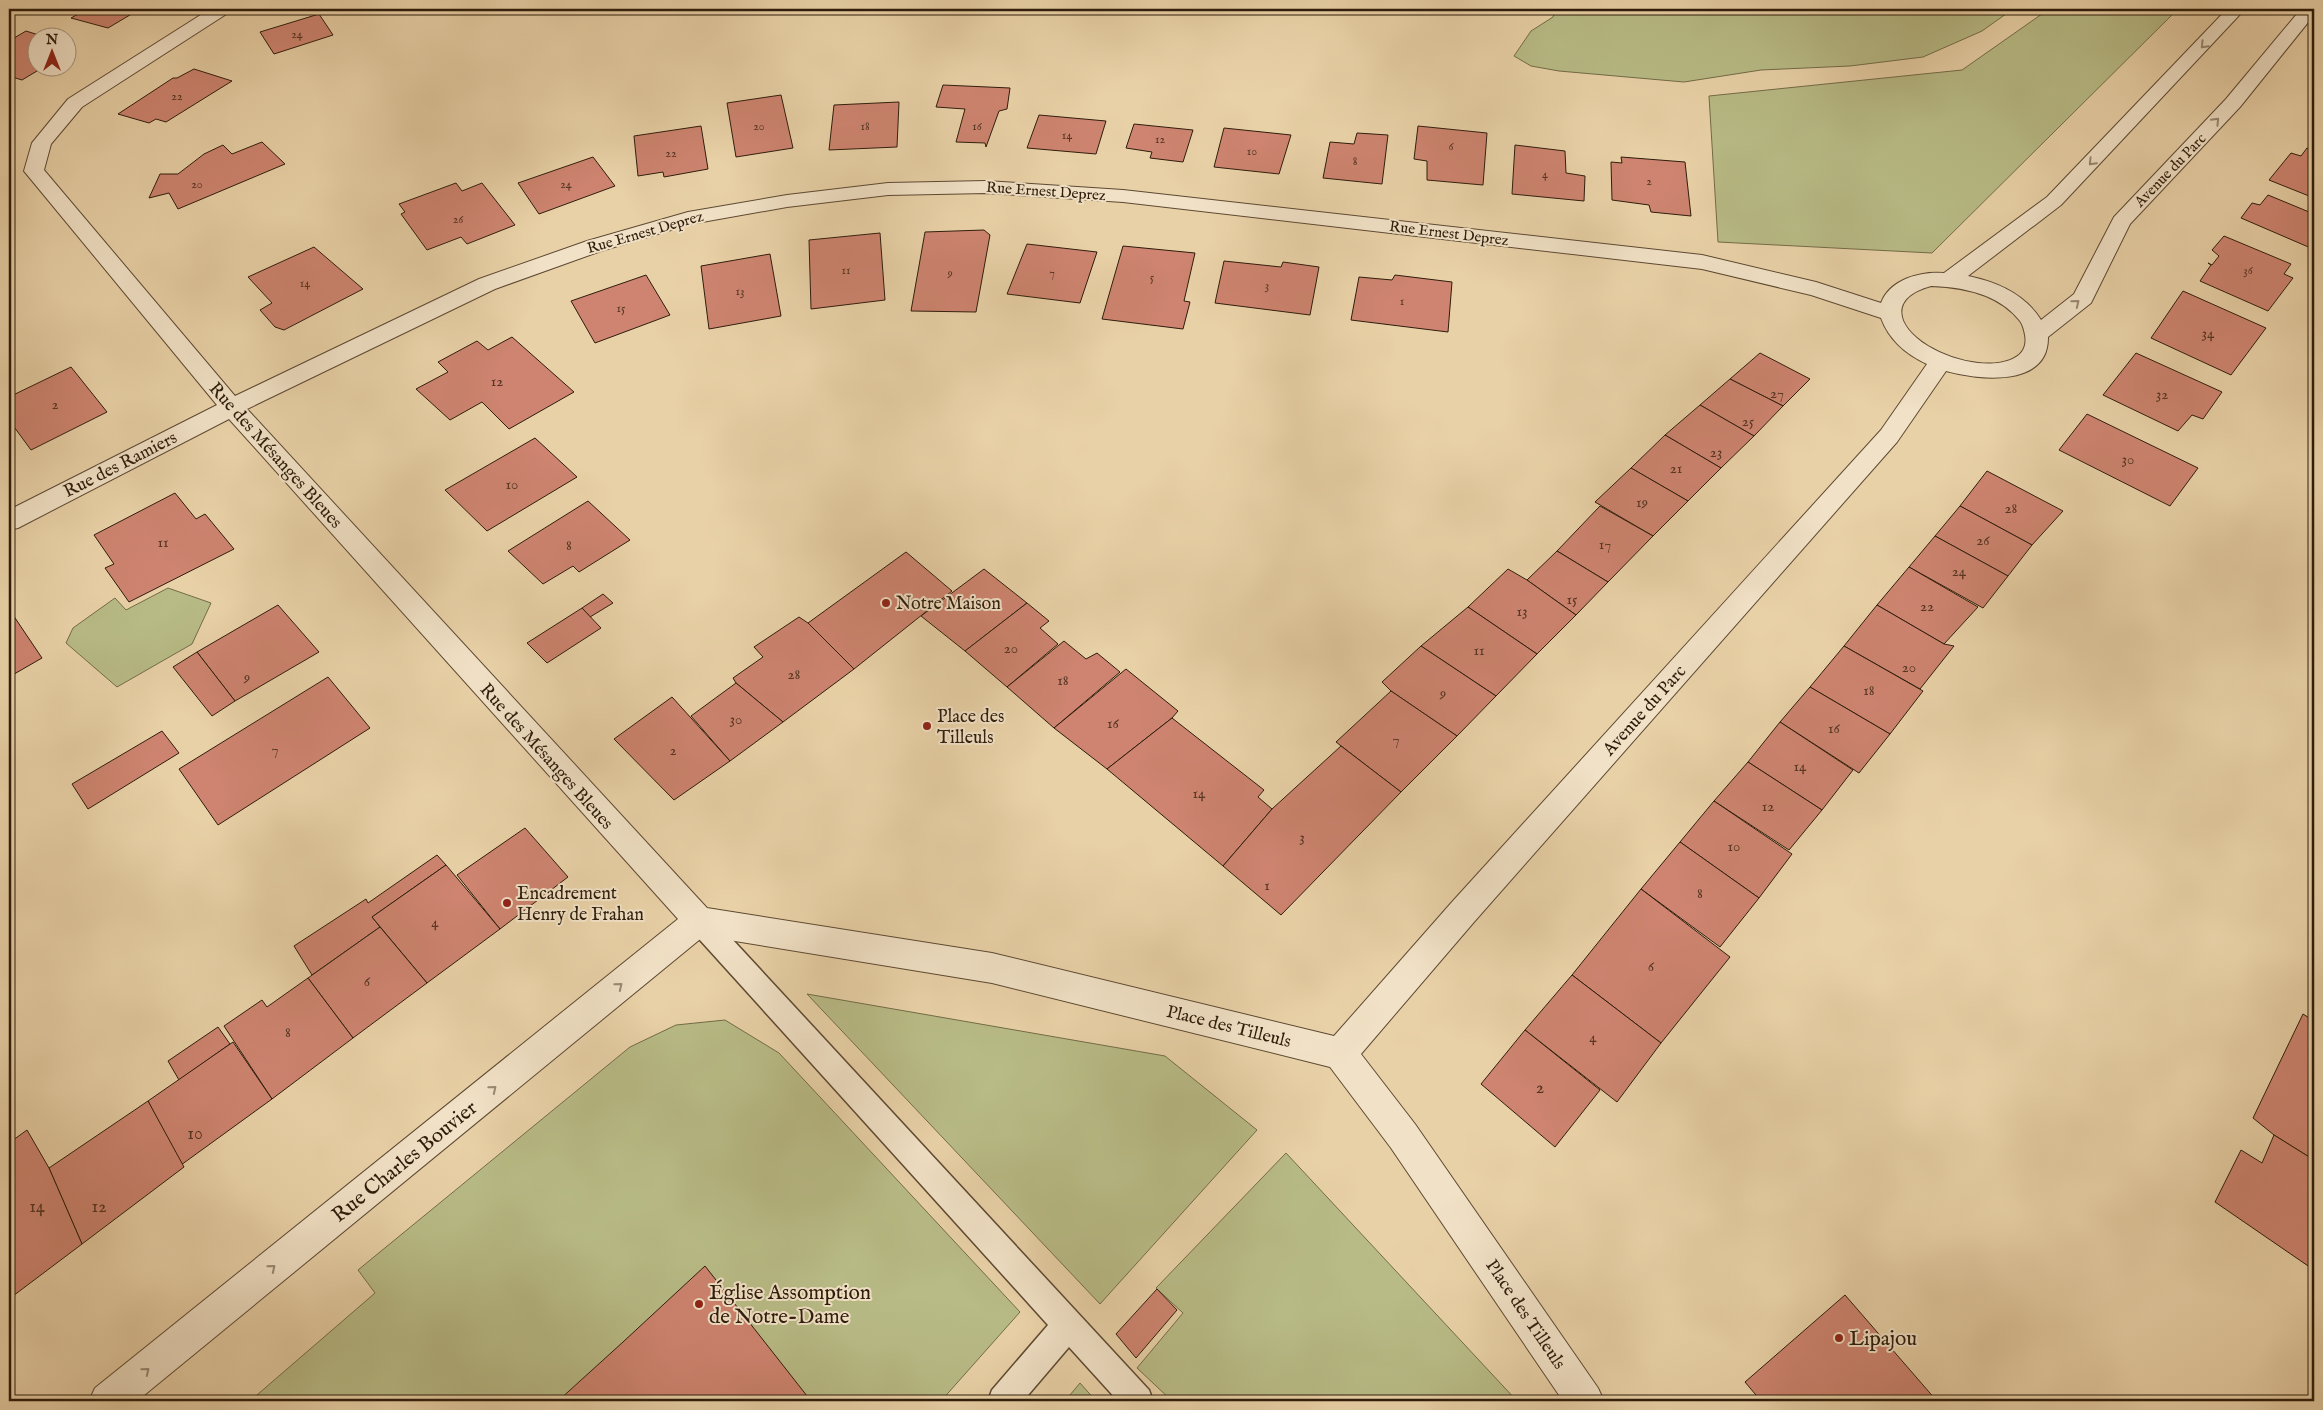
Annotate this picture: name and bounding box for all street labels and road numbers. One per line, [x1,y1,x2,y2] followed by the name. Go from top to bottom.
[2130,130,2210,212] street label: Avenue du Parc
[985,178,1107,205] street label: Rue Ernest Deprez
[585,207,706,258] street label: Rue Ernest Deprez
[1388,217,1510,250] street label: Rue Ernest Deprez
[203,378,347,534] street label: Rue des Mésanges Bleues
[60,427,181,504] street label: Rue des Ramiers
[1598,661,1692,762] street label: Avenue du Parc
[474,679,618,835] street label: Rue des Mésanges Bleues
[1164,1001,1293,1054] street label: Place des Tilleuls
[327,1095,483,1229] street label: Rue Charles Bouvier
[1480,1255,1570,1374] street label: Place des Tilleuls

